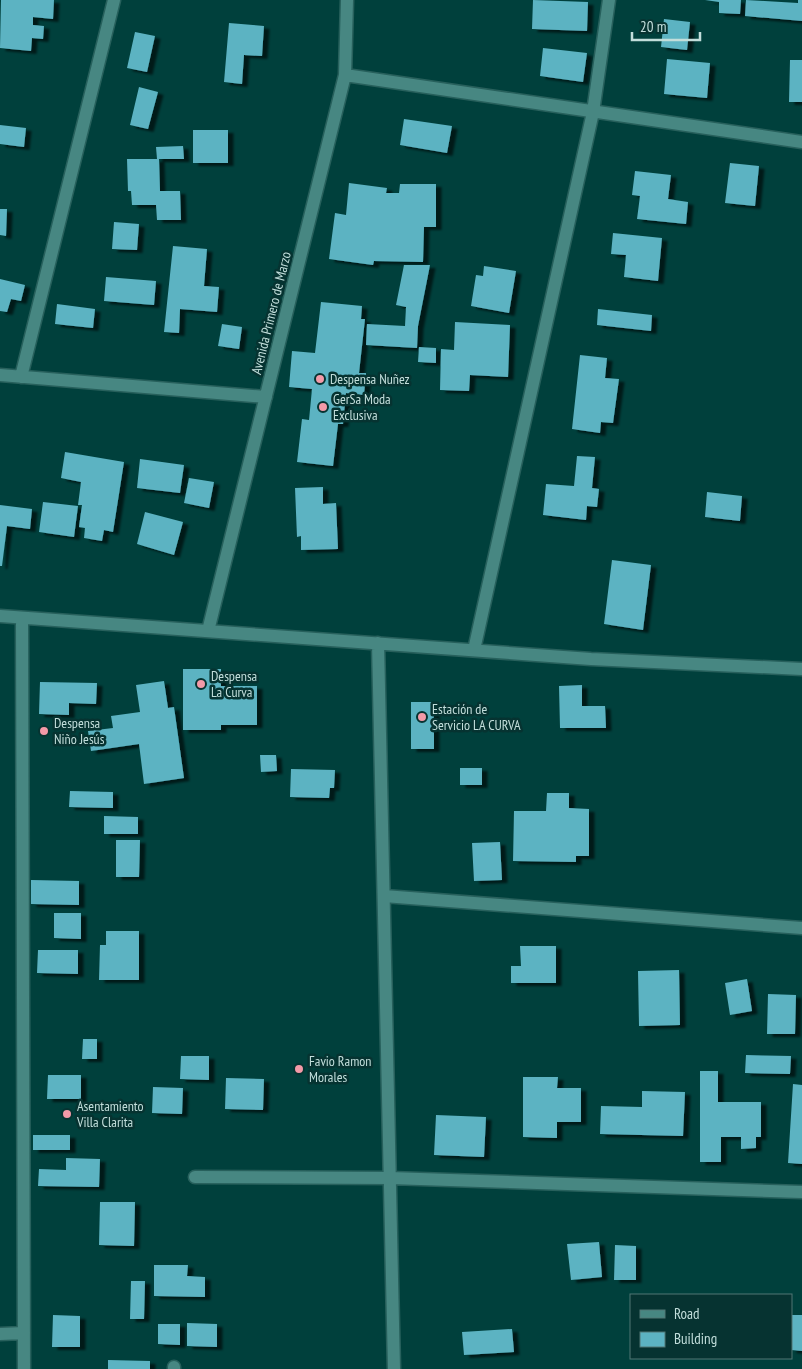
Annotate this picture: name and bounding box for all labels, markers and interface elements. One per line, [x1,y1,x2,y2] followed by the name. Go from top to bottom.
[632,10,700,42] scale bar
[640,17,666,36] text: 20 m
[247,250,295,376] street label: Avenida Primero de Marzo
[330,370,410,388] place label: Despensa Nuñez
[314,373,326,385] marker: Despensa Nuñez
[333,390,391,424] place label: GerSa Moda Exclusiva
[317,401,329,413] marker: GerSa Moda Exclusiva
[211,667,257,701] place label: Despensa La Curva
[195,678,207,690] marker: Despensa La Curva
[432,700,521,734] place label: Estación de Servicio LA CURVA
[416,711,428,723] marker: Estación de Servicio LA CURVA
[54,714,105,748] place label: Despensa Niño Jesús
[38,725,50,737] marker: Despensa Niño Jesús
[309,1052,372,1086] place label: Favio Ramon Morales
[293,1063,305,1075] marker: Favio Ramon Morales
[76,1097,144,1131] place label: Asentamiento Villa Clarita
[61,1108,73,1120] marker: Asentamiento Villa Clarita
[630,1294,792,1359] legend
[674,1304,700,1323] text: Road
[674,1329,717,1348] text: Building

